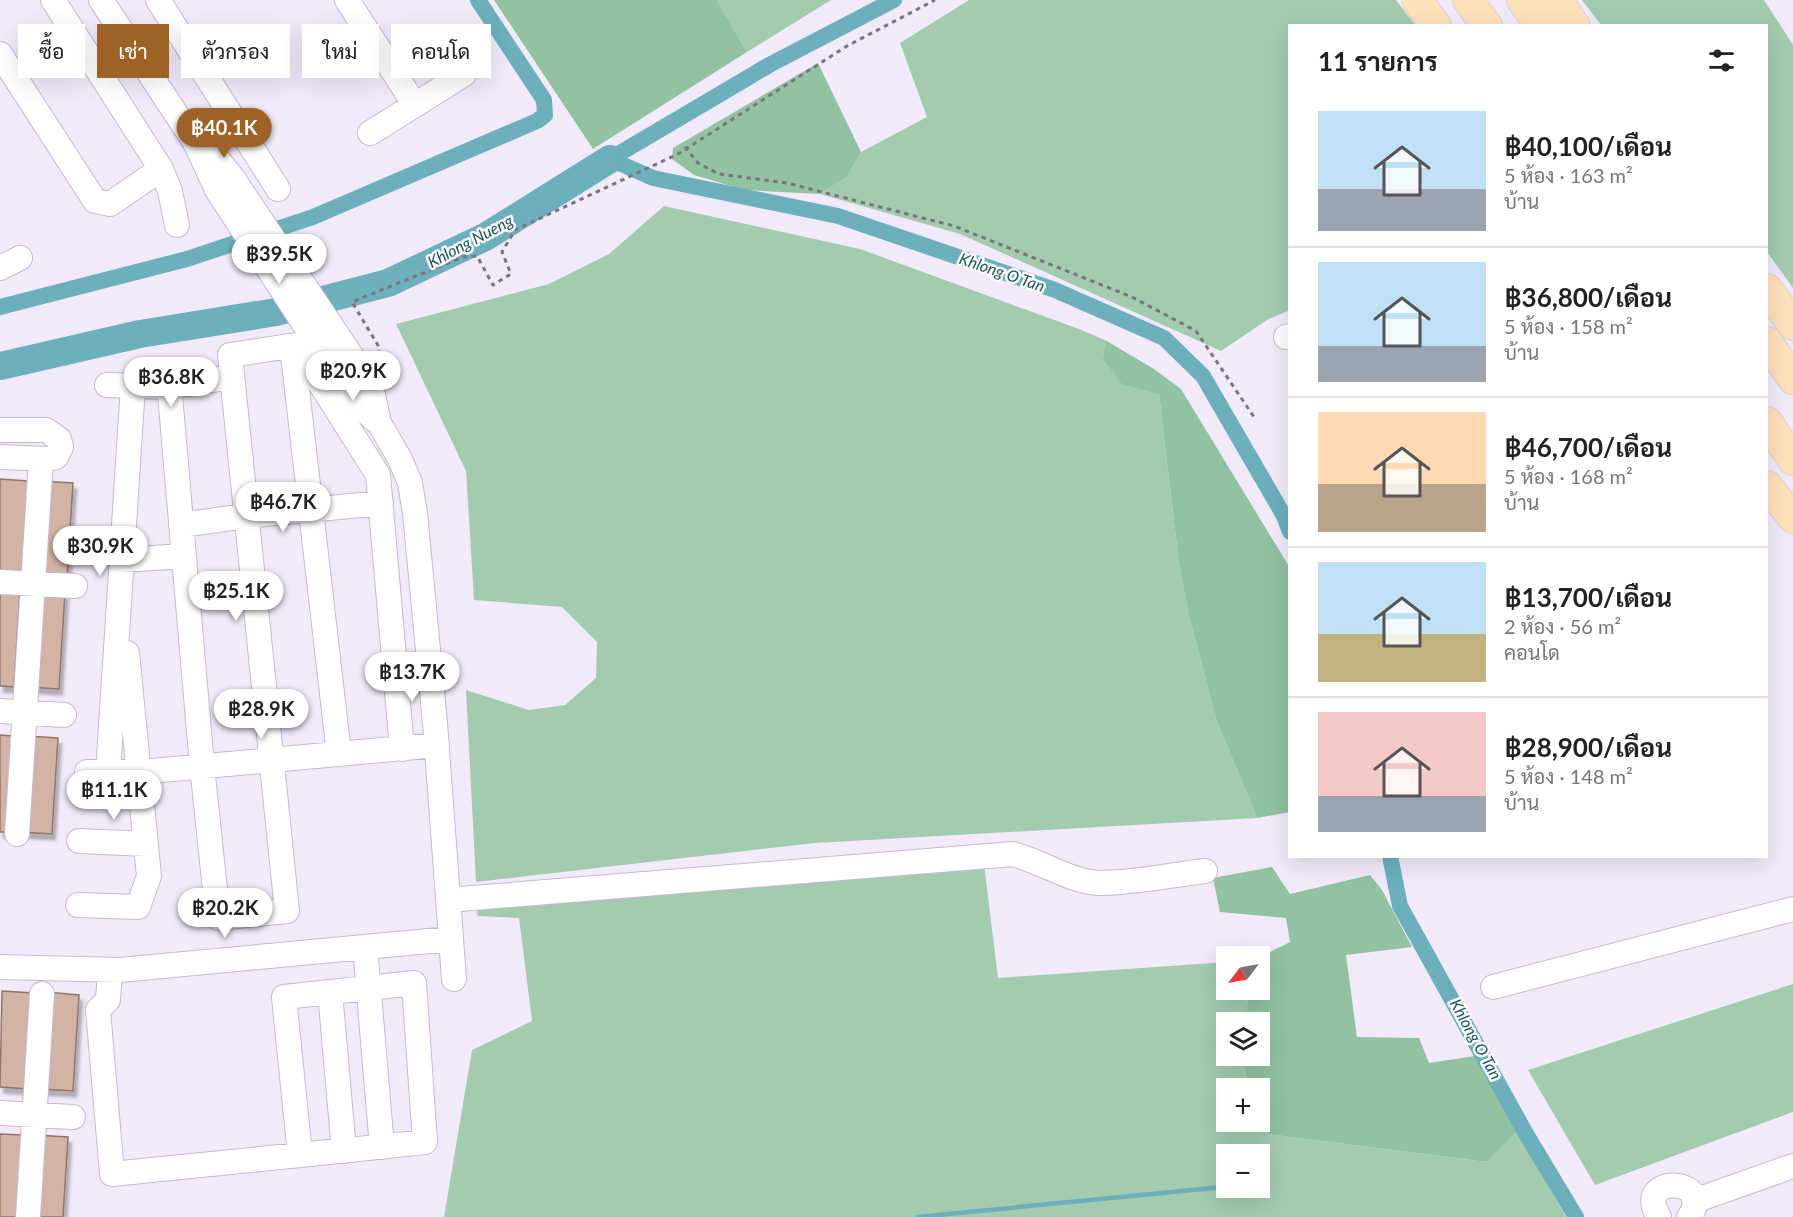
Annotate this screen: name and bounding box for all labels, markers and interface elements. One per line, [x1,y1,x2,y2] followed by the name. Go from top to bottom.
[18,24,85,78] chip: ซื้อ
[97,24,169,78] chip: เช่า
[181,24,290,78] chip: ตัวกรอง
[302,24,379,78] chip: ใหม่
[391,24,491,78] chip: คอนโด
[1705,44,1738,77] icon: filters
[1318,45,1438,77] text: 11 รายการ
[175,108,273,159] pin: ฿40.1K
[191,115,257,139] text: ฿40.1K
[1504,130,1672,162] text: ฿40,100/เดือน
[1366,135,1438,207] icon: home
[1504,163,1633,187] text: 5 ห้อง · 163 m²
[1504,189,1539,213] text: บ้าน
[424,210,516,271] water label: Khlong Nueng
[230,234,328,285] pin: ฿39.5K
[246,241,312,265] text: ฿39.5K
[957,248,1047,295] water label: Khlong O Tan
[1504,281,1672,313] text: ฿36,800/เดือน
[1366,286,1438,358] icon: home
[1504,314,1633,338] text: 5 ห้อง · 158 m²
[1504,340,1539,364] text: บ้าน
[304,351,402,402] pin: ฿20.9K
[122,357,220,408] pin: ฿36.8K
[320,358,386,382] text: ฿20.9K
[138,364,204,388] text: ฿36.8K
[1504,431,1672,463] text: ฿46,700/เดือน
[1366,436,1438,508] icon: home
[1504,464,1633,488] text: 5 ห้อง · 168 m²
[234,482,332,533] pin: ฿46.7K
[250,489,316,513] text: ฿46.7K
[1504,490,1539,514] text: บ้าน
[51,526,149,577] pin: ฿30.9K
[67,533,133,557] text: ฿30.9K
[187,571,285,622] pin: ฿25.1K
[203,578,269,602] text: ฿25.1K
[1504,581,1672,613] text: ฿13,700/เดือน
[1366,586,1438,658] icon: home
[1504,614,1621,638] text: 2 ห้อง · 56 m²
[1504,640,1560,664] text: คอนโด
[363,652,461,703] pin: ฿13.7K
[379,659,445,683] text: ฿13.7K
[212,689,310,740] pin: ฿28.9K
[228,696,294,720] text: ฿28.9K
[1504,731,1672,763] text: ฿28,900/เดือน
[1366,736,1438,808] icon: home
[1504,764,1633,788] text: 5 ห้อง · 148 m²
[65,770,163,821] pin: ฿11.1K
[81,777,147,801] text: ฿11.1K
[1504,790,1539,814] text: บ้าน
[176,888,274,939] pin: ฿20.2K
[192,895,258,919] text: ฿20.2K
[1216,946,1270,1000] north arrow
[1216,946,1270,1198] map controls
[1447,995,1506,1082] water label: Khlong O Tan
[1216,1012,1270,1066] button: layers
[1216,1078,1270,1132] button: +
[1216,1144,1270,1198] button: −

